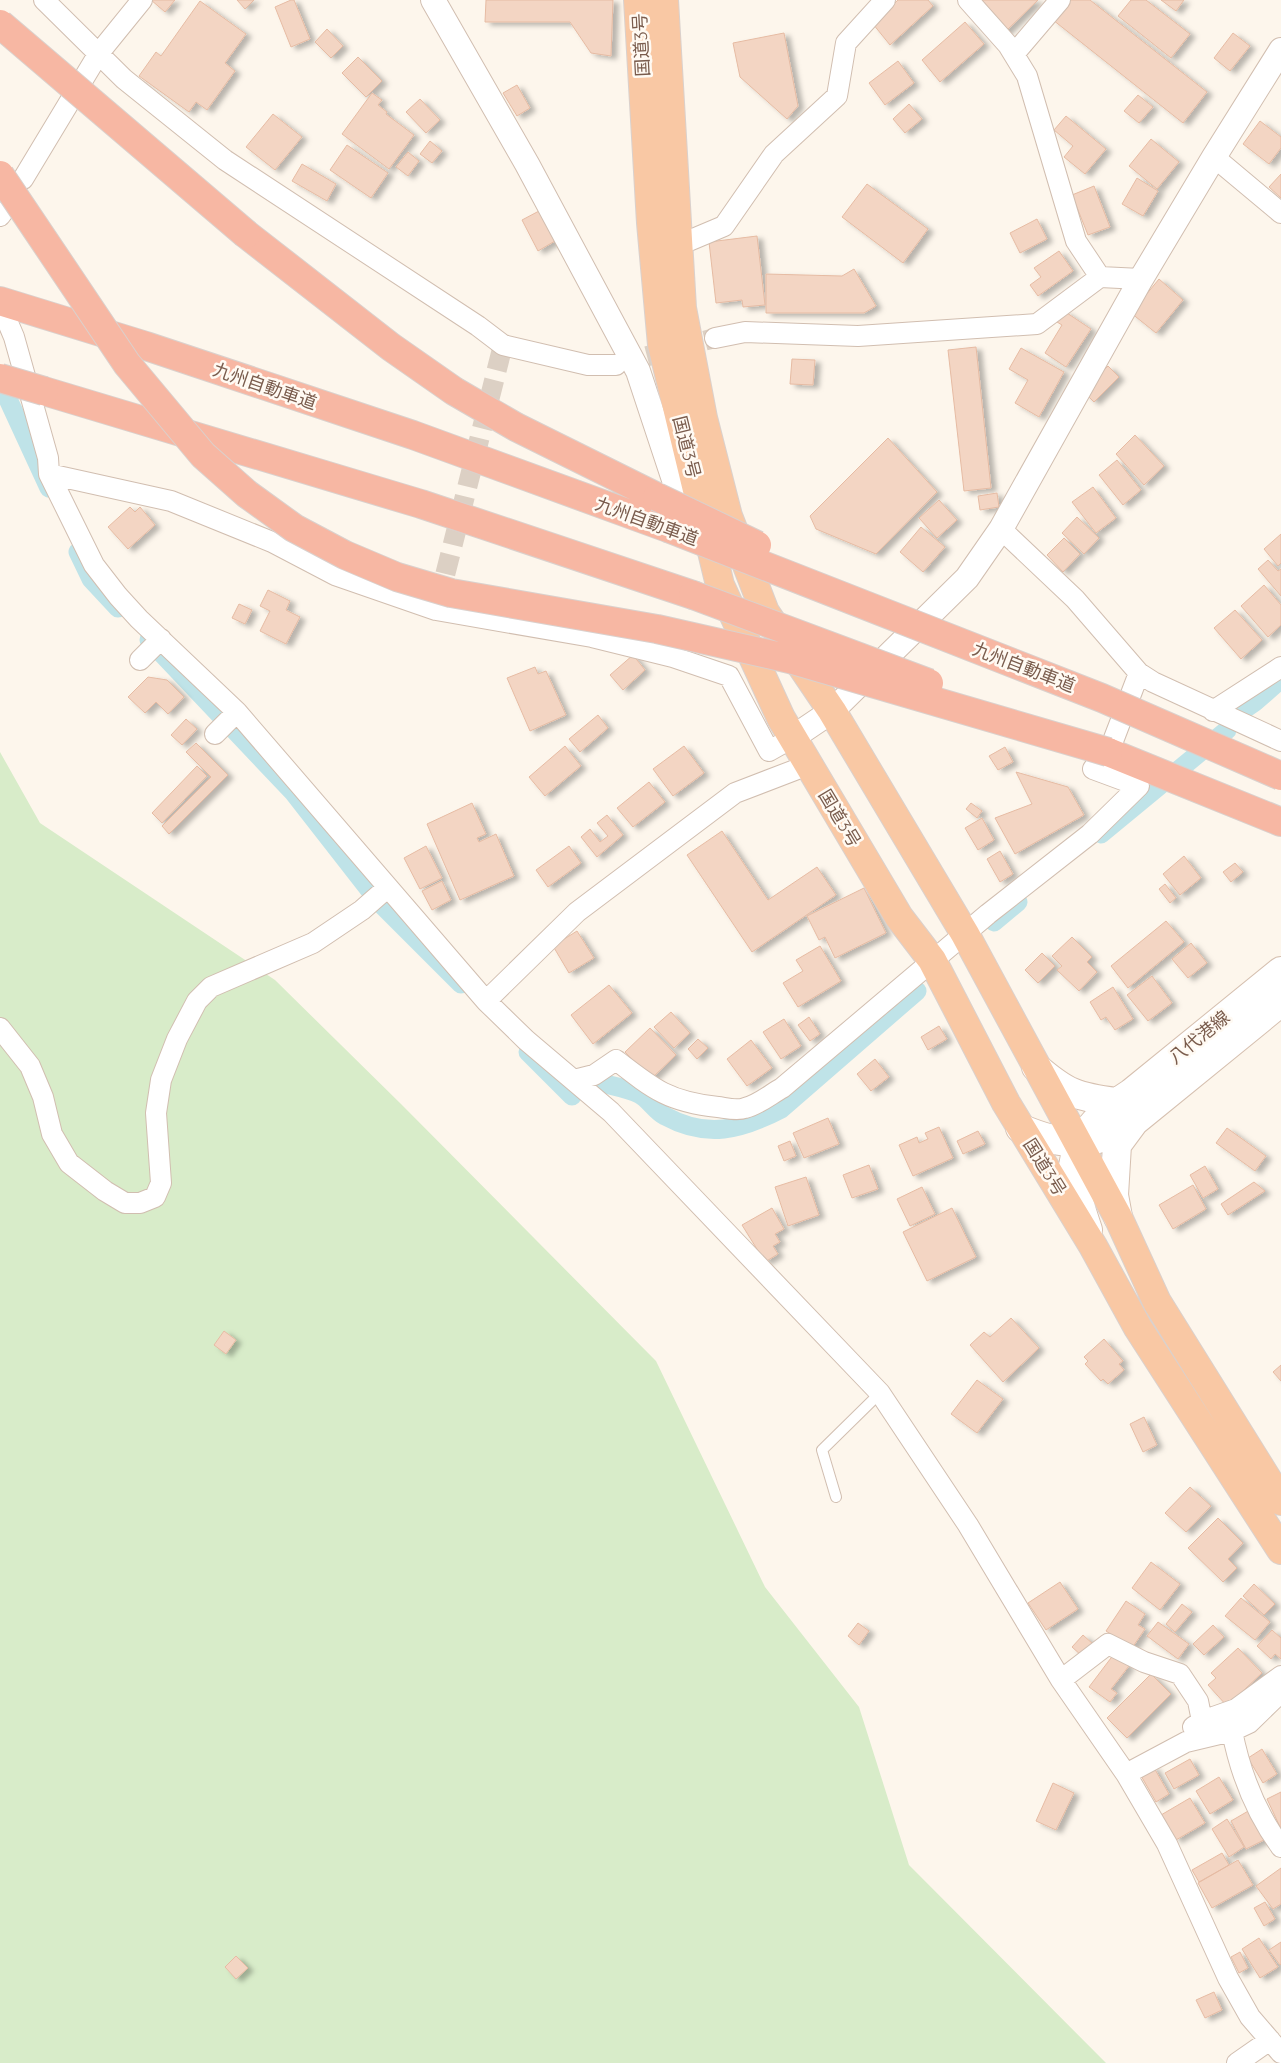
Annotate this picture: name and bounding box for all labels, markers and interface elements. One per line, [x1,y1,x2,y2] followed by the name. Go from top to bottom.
[628,13,654,77] street label: 国道3号
[210,358,320,414] street label: 九州自動車道
[668,413,706,481] street label: 国道3号
[592,492,702,550] street label: 九州自動車道
[969,637,1079,697] street label: 九州自動車道
[814,785,866,851] street label: 国道3号
[1164,1005,1234,1069] street label: 八代港線
[1018,1134,1072,1200] street label: 国道3号

